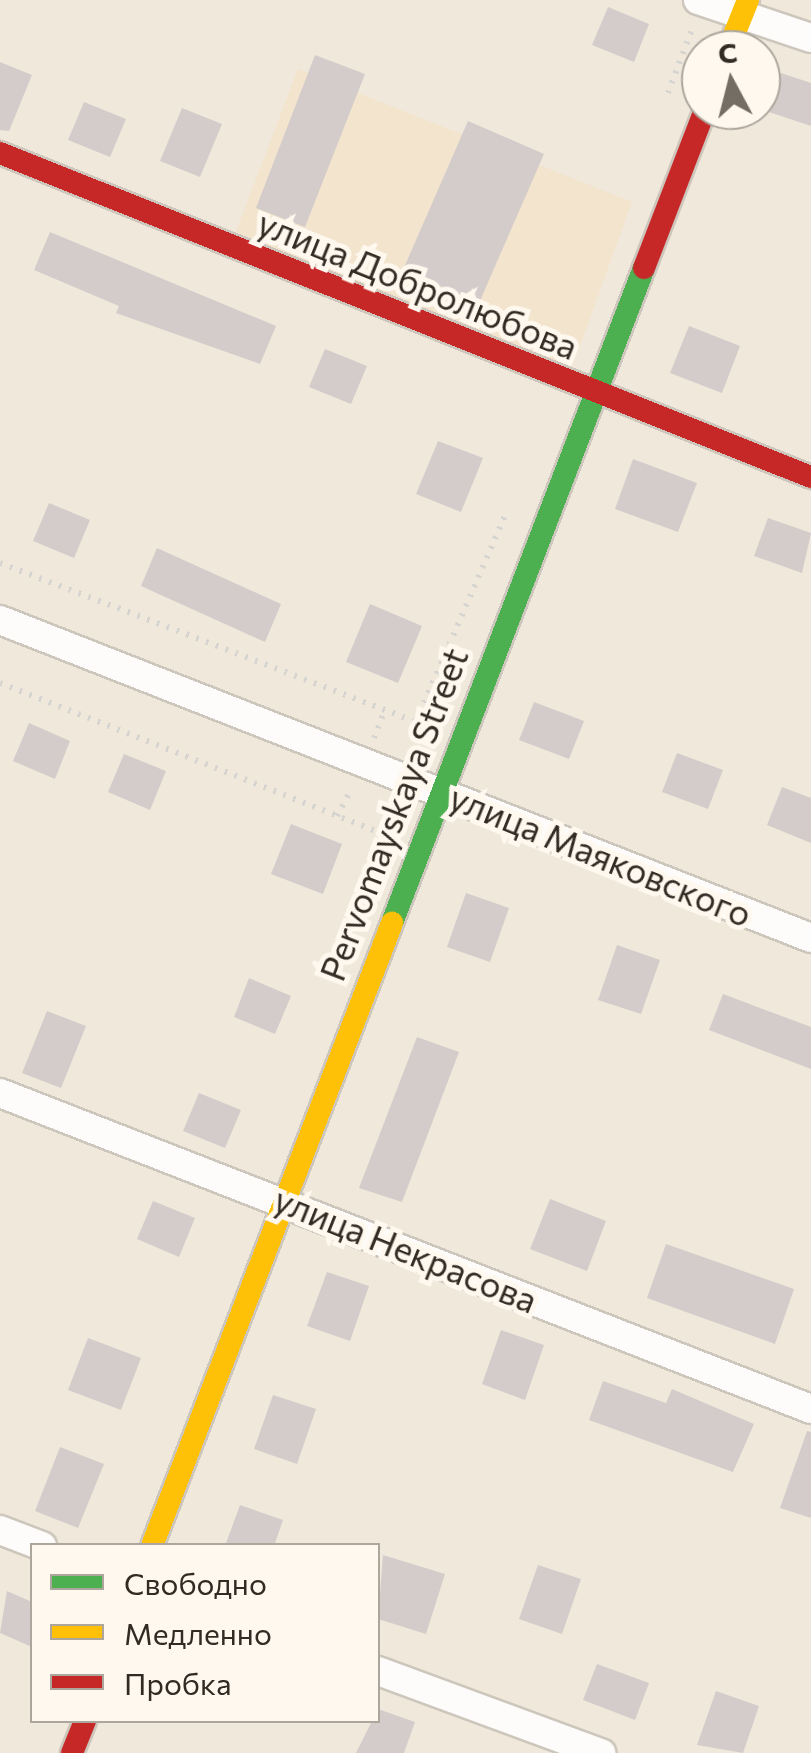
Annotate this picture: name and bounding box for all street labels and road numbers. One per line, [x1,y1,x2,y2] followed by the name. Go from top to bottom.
[252,201,584,367] street label: улица Добролюбова
[310,642,476,986] street label: Pervomayskaya Street
[444,775,758,935] street label: улица Маяковского
[269,1177,543,1321] street label: улица Некрасова

